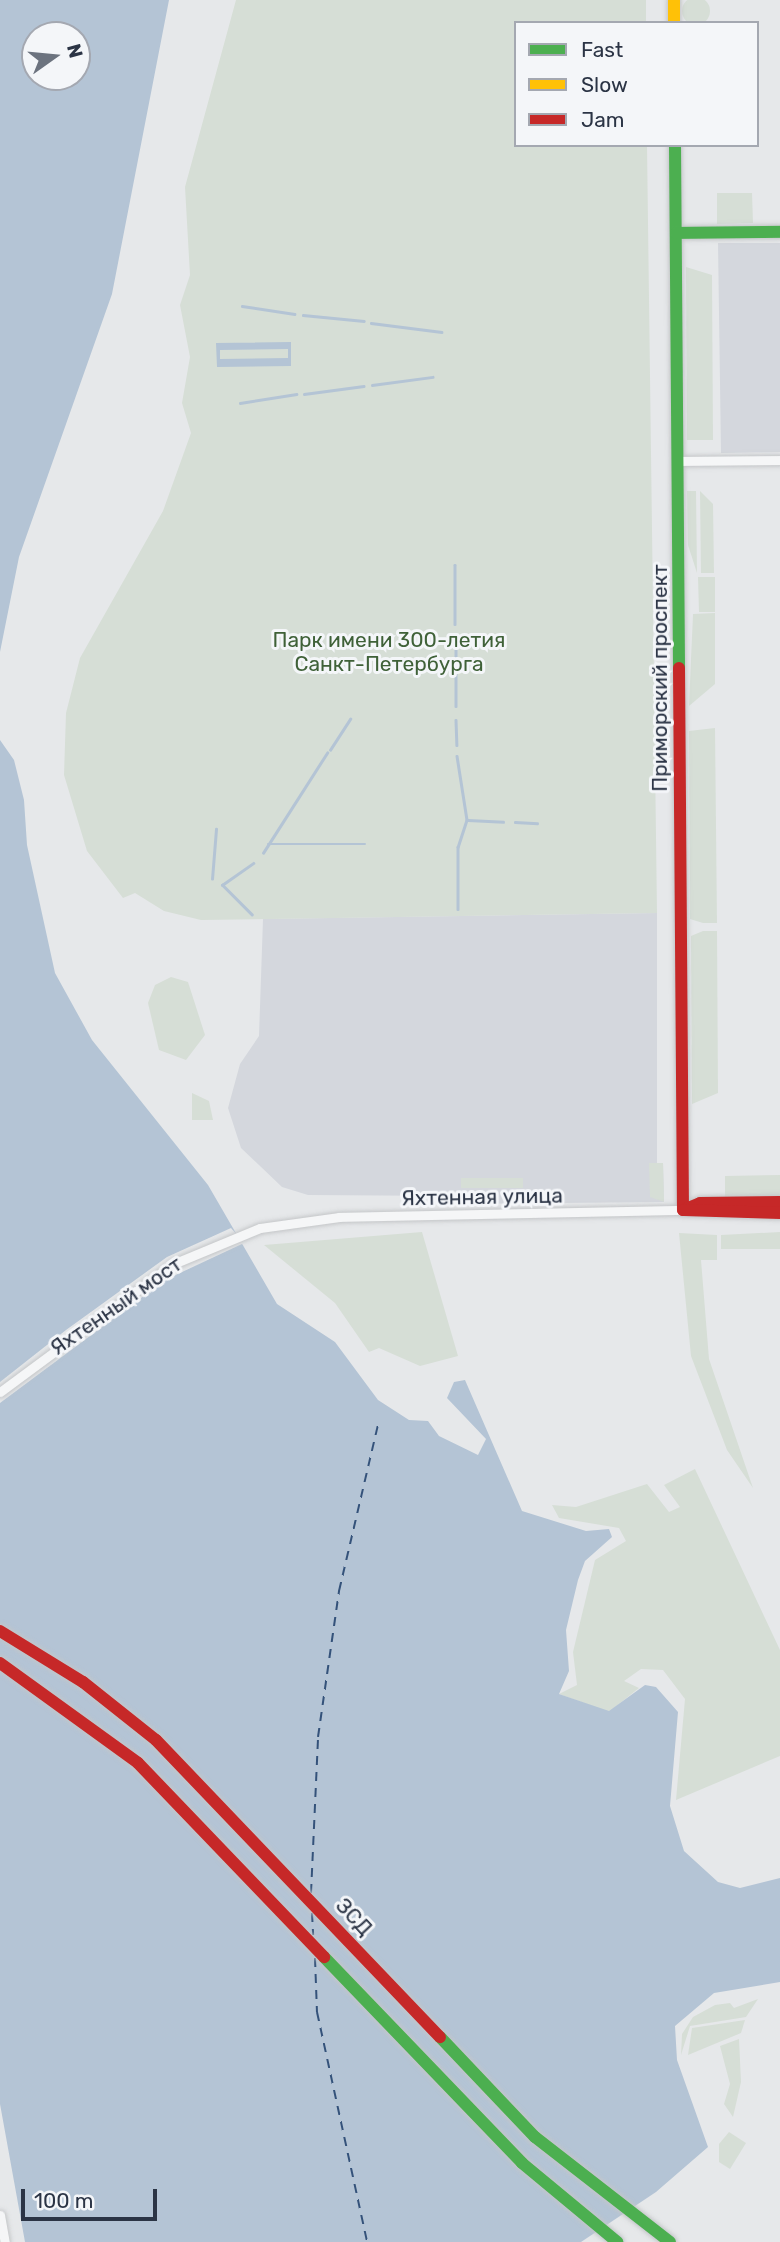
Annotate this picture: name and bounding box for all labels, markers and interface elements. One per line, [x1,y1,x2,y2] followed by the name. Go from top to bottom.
[21,21,91,91] north arrow
[514,21,759,147] legend
[581,37,623,62] text: Fast
[62,41,88,61] text: N
[581,72,628,97] text: Slow
[581,107,625,132] text: Jam
[647,564,673,792] street label: Приморский проспект
[273,627,505,677] park label: Парк имени 300-летия Санкт-Петербурга
[401,1183,563,1211] street label: Яхтенная улица
[45,1251,187,1361] street label: Яхтенный мост
[330,1893,378,1941] street label: ЗСД
[24,2176,161,2220] scale bar
[34,2188,93,2213] text: 100 m

